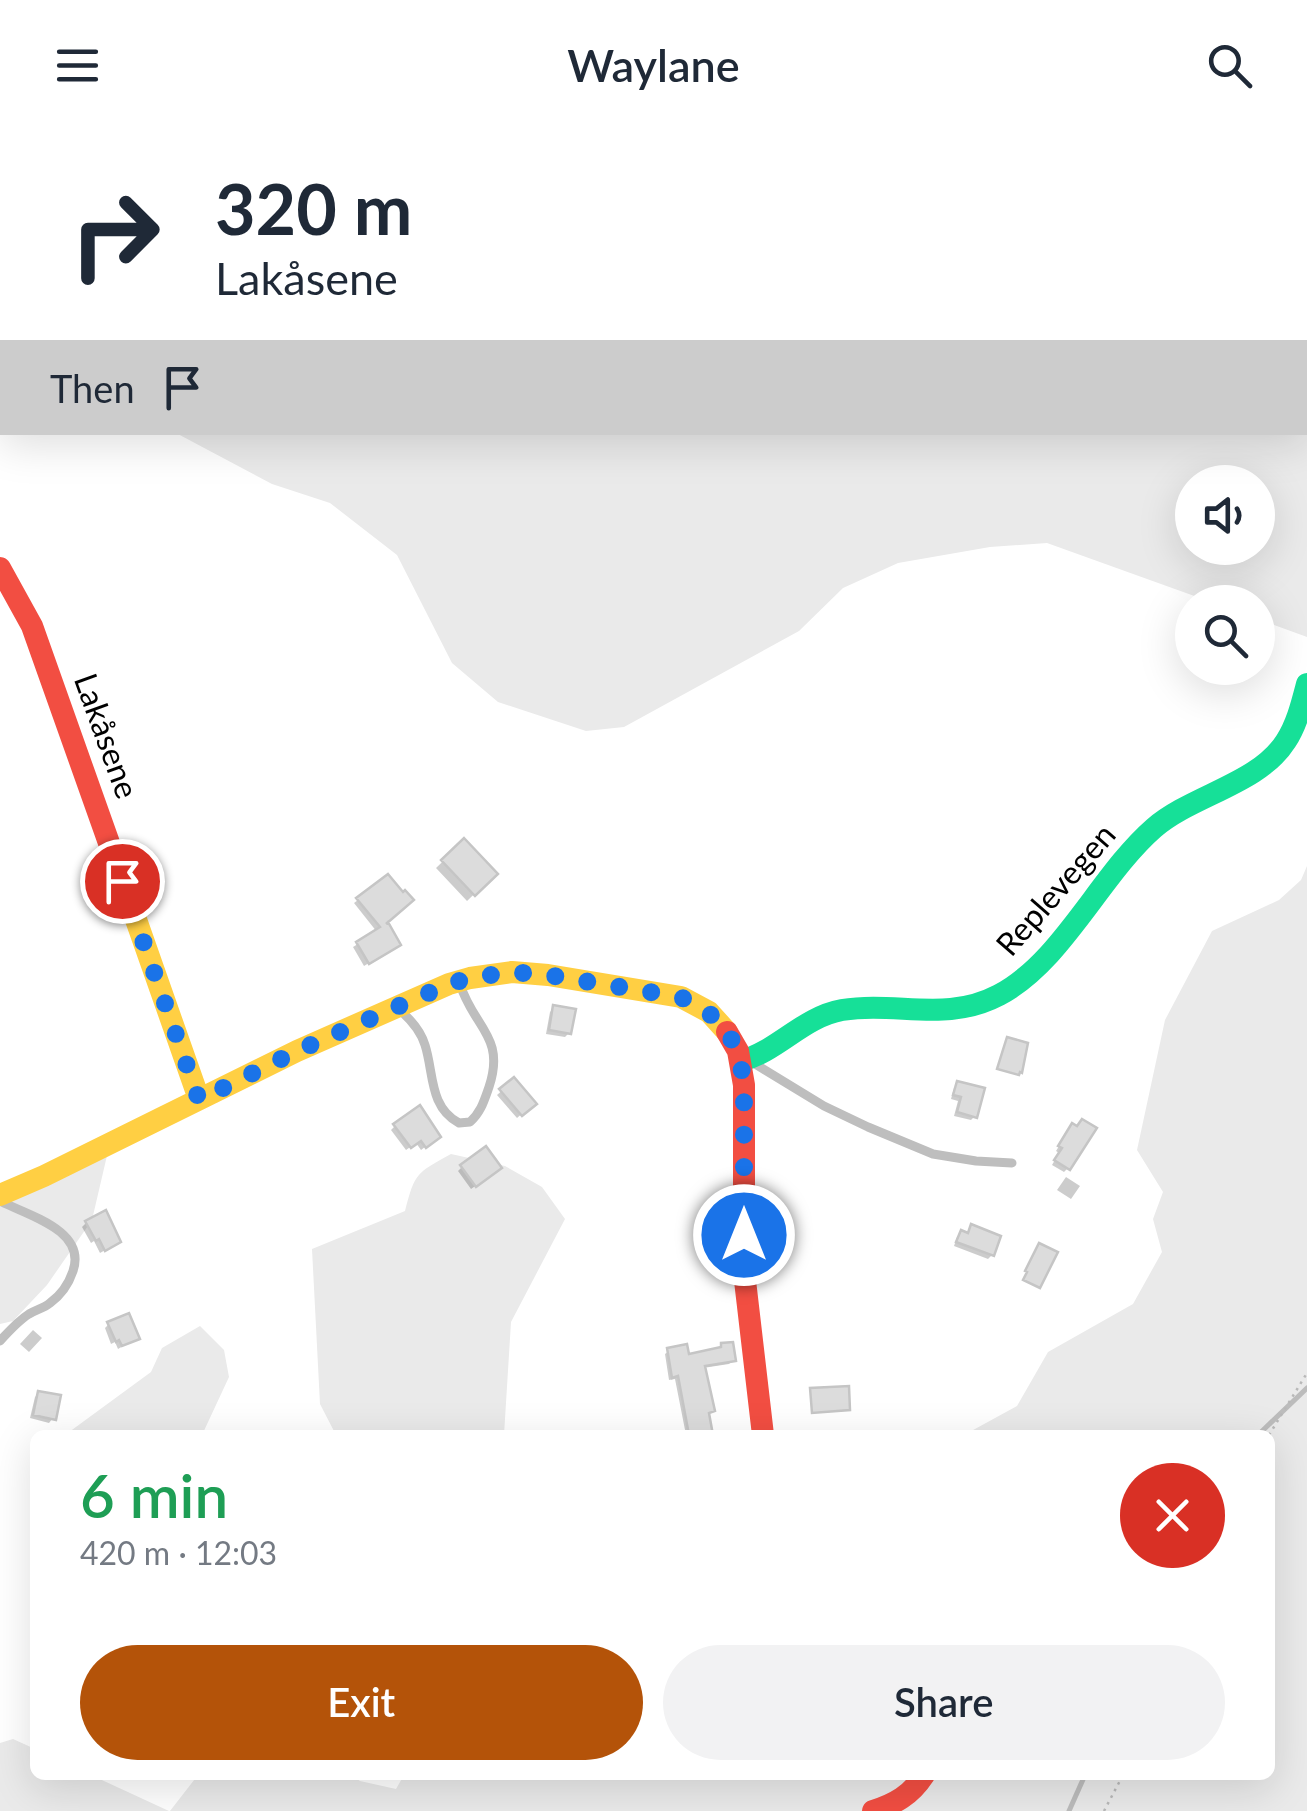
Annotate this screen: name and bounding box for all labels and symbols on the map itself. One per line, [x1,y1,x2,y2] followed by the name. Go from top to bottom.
[67,668,148,803] street label: Lakåsene
[987,815,1123,963] street label: Replevegen
[80,839,165,924] pin
[692,1183,796,1287] position arrow

